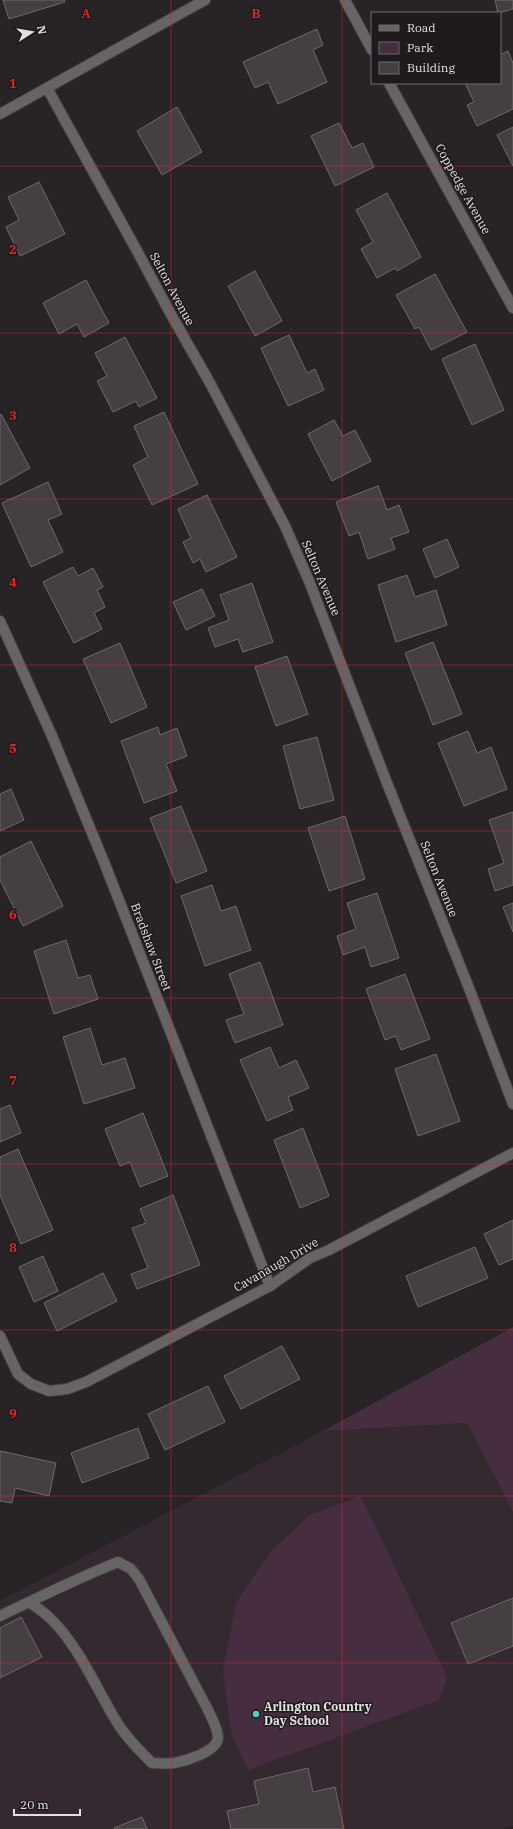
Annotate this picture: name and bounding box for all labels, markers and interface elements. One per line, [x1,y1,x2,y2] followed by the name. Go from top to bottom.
[81,5,91,22] text: A
[251,5,261,22] text: B
[12,12,52,52] north arrow
[371,12,501,84] legend
[407,20,436,35] text: Road
[34,24,50,36] text: N
[407,40,433,55] text: Park
[407,60,455,75] text: Building
[9,75,17,92] text: 1
[432,141,494,237] street label: Coppedge Avenue
[9,241,17,258] text: 2
[147,250,198,328] street label: Selton Avenue
[9,407,17,424] text: 3
[299,538,344,618] street label: Selton Avenue
[9,574,17,591] text: 4
[9,740,17,757] text: 5
[417,839,462,919] street label: Selton Avenue
[128,901,175,993] street label: Bradshaw Street
[9,906,17,923] text: 6
[9,1072,17,1089] text: 7
[231,1234,321,1295] street label: Cavanaugh Drive
[9,1239,17,1256] text: 8
[9,1405,17,1422] text: 9
[264,1699,372,1728] place label: Arlington Country Day School
[251,1709,261,1719] marker: Arlington Country Day School
[14,1791,80,1817] scale bar
[20,1797,49,1812] text: 20 m

